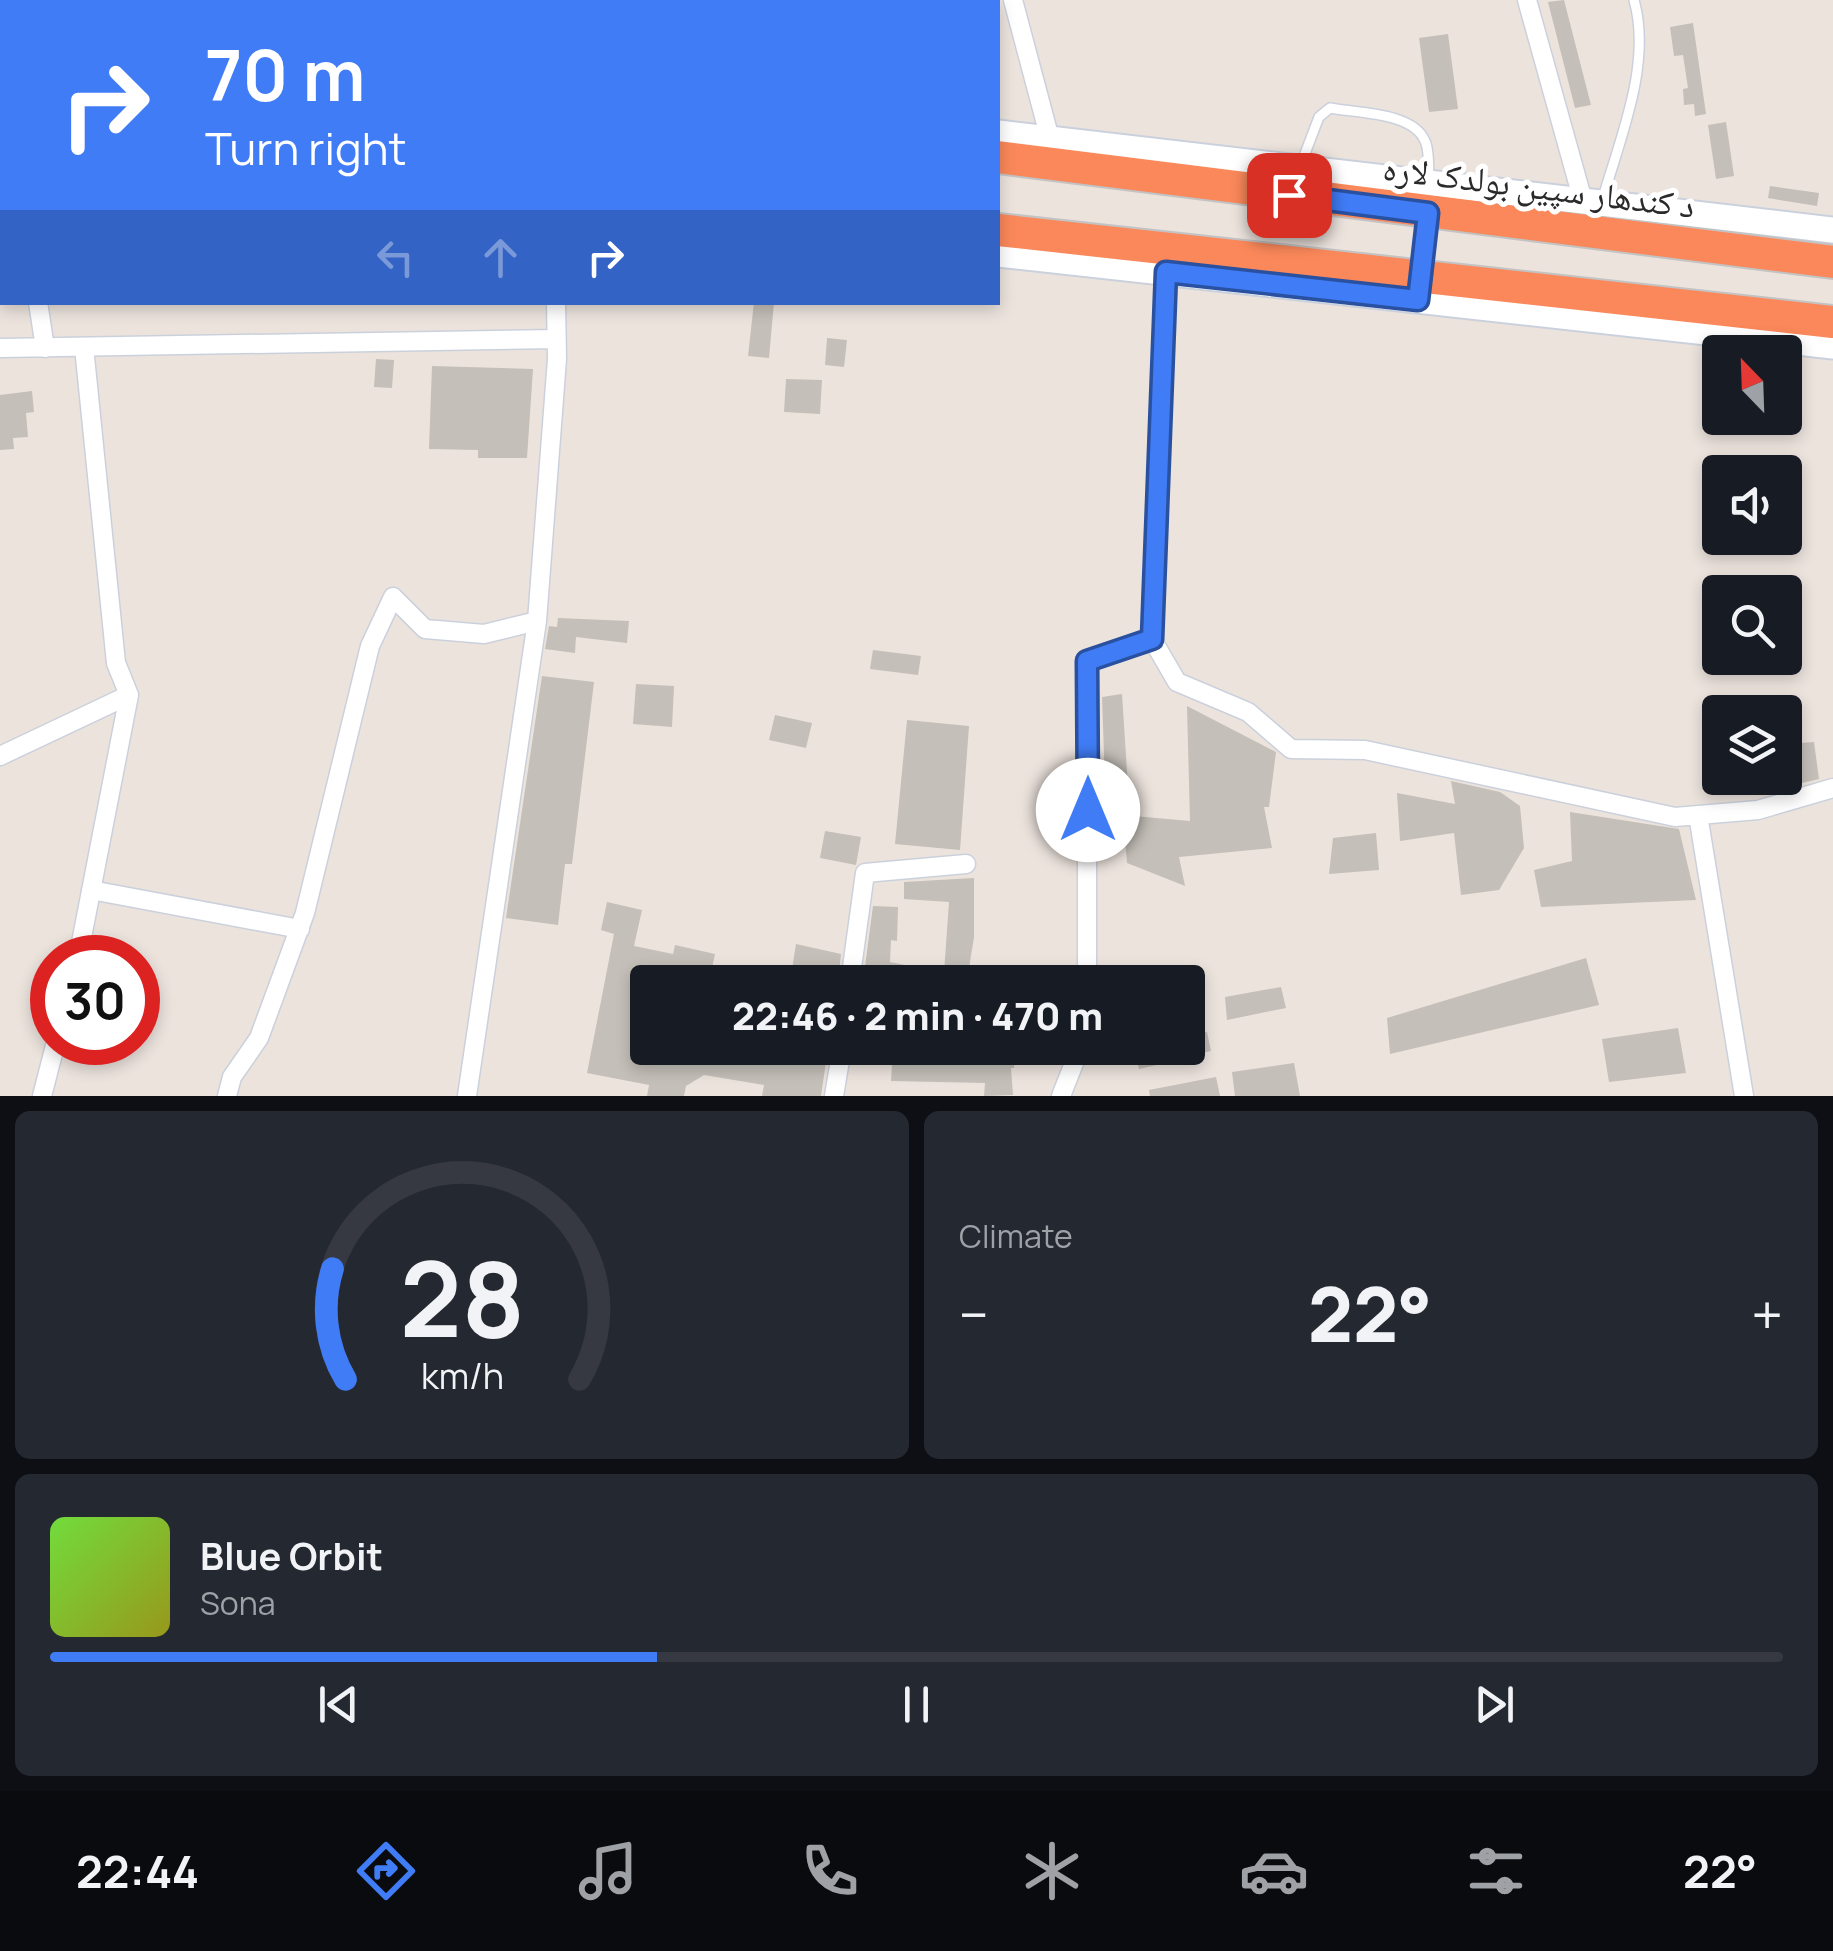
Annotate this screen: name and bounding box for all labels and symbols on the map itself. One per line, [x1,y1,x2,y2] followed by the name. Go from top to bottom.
[1380,143,1698,229] street label: د کندهار سپین بولدک لاره
[1247,153,1332,238] pin
[1702,335,1802,435] north arrow
[1036,758,1140,862] position arrow
[30,935,160,1065] speed limit sign: 30

